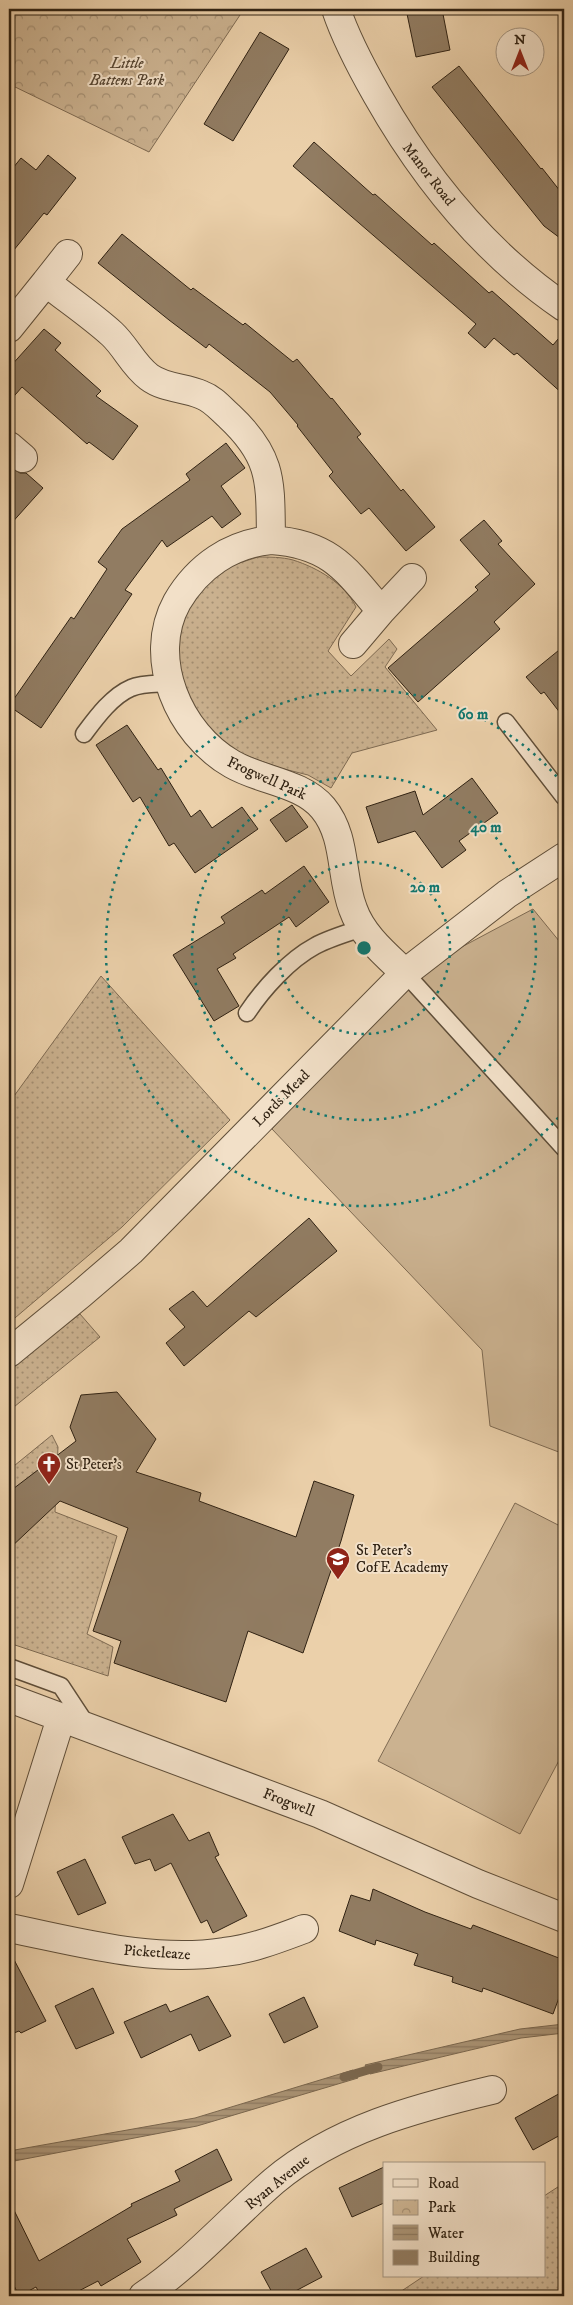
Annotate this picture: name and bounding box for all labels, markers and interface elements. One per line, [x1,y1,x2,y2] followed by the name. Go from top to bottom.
[496,28,546,78] north arrow
[514,31,526,49] text: N
[89,54,165,90] park label: Little Battens Park
[398,139,459,210] street label: Manor Road
[458,705,489,724] text: 60 m
[224,752,310,805] street label: Frogwell Park
[469,818,502,837] text: 40 m
[410,878,441,897] text: 20 m
[355,939,373,957] centre of rings
[249,1066,314,1131] street label: Lords Mead
[36,1451,62,1485] church icon: St Peter's
[66,1455,122,1474] place label: St Peter's
[356,1541,449,1577] place label: St Peter's CofE Academy
[325,1546,351,1580] school or university icon: St Peter's CofE Academy
[260,1784,318,1821] street label: Frogwell
[123,1941,191,1964] street label: Picketleaze
[241,2151,313,2214] street label: Ryan Avenue
[383,2162,546,2278] legend
[428,2174,460,2193] text: Road
[428,2198,457,2217] text: Park
[427,2224,464,2243] text: Water
[428,2248,480,2267] text: Building

